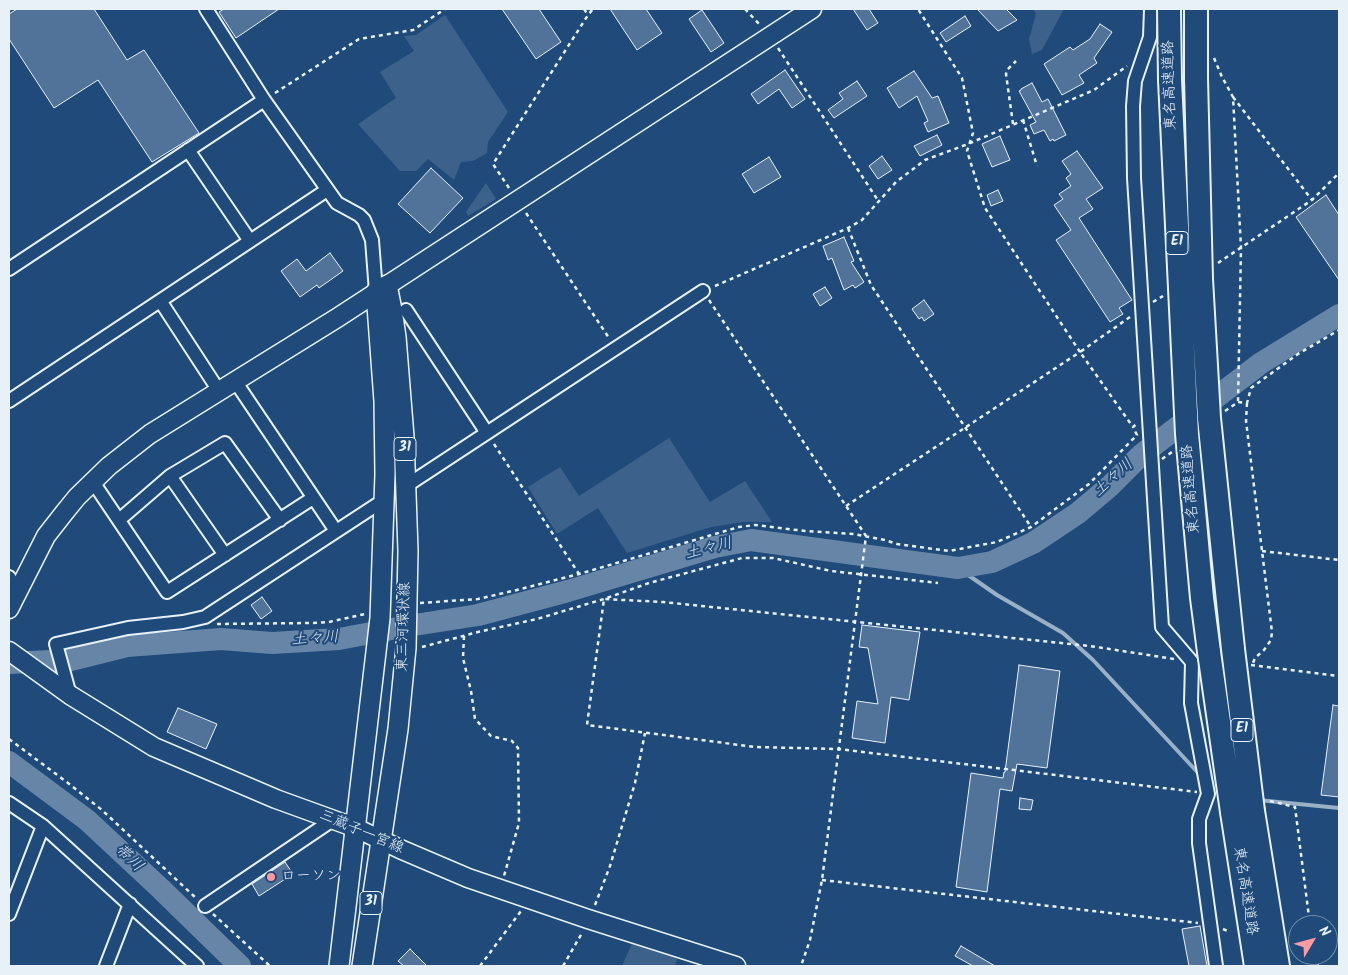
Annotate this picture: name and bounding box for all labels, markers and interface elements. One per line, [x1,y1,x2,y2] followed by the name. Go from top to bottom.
[1160,40,1182,130] street label: 東名高速道路
[1166,232,1188,254] road number: E1
[394,438,416,460] road number: 31
[1179,443,1205,535] street label: 東名高速道路
[1090,456,1138,502] water label: 土々川
[683,535,735,565] water label: 土々川
[394,582,416,672] street label: 東三河環状線
[290,629,340,651] water label: 土々川
[1231,718,1253,742] road number: E1
[316,807,406,859] street label: 三蔵子一宮線
[110,841,146,877] water label: 帯川
[1228,845,1260,937] street label: 東名高速道路
[281,868,341,886] place label: ローソン
[265,871,277,883] marker: ローソン
[360,891,382,914] road number: 31
[1288,915,1338,965] north arrow
[1313,921,1336,942] text: N

